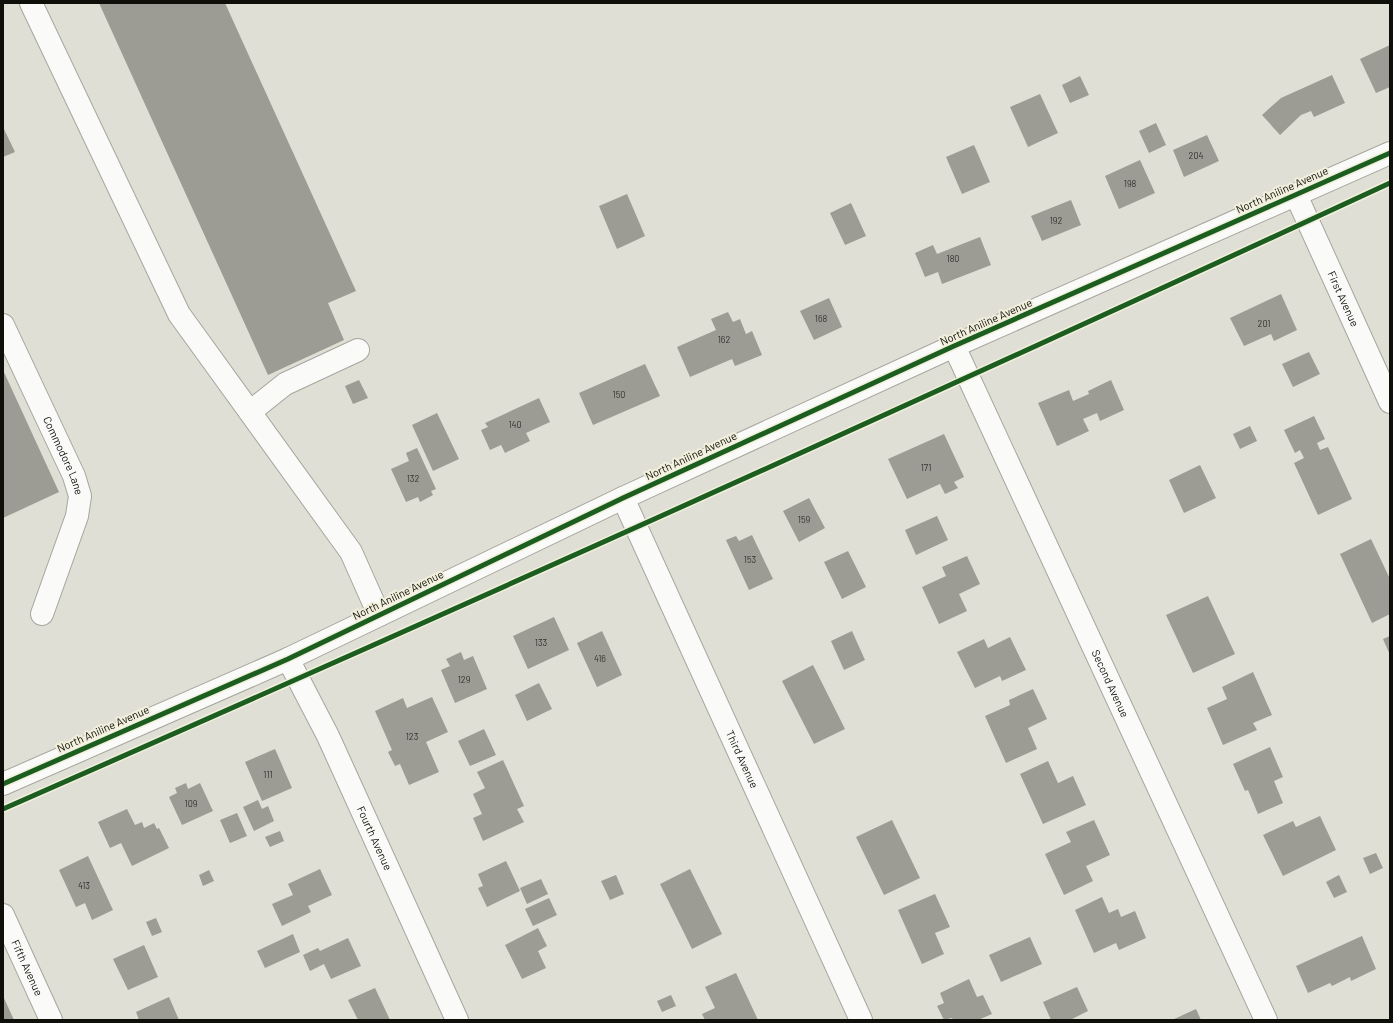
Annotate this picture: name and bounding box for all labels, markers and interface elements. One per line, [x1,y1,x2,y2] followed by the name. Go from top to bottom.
[1189,150,1203,161] house number: 204
[1234,163,1330,216] street label: North Aniline Avenue
[1124,178,1137,189] house number: 198
[1050,215,1063,226] house number: 192
[947,253,959,264] house number: 180
[1325,269,1362,329] street label: First Avenue
[938,295,1034,348] street label: North Aniline Avenue
[815,313,828,324] house number: 168
[1258,318,1270,329] house number: 201
[718,334,730,345] house number: 162
[613,389,625,400] house number: 150
[41,414,86,496] street label: Commodore Lane
[508,419,522,430] house number: 140
[643,429,739,482] street label: North Aniline Avenue
[921,462,931,473] house number: 171
[407,473,419,484] house number: 132
[798,514,811,525] house number: 159
[744,554,757,565] house number: 153
[350,567,445,622] street label: North Aniline Avenue
[535,637,548,648] house number: 133
[1089,647,1132,719] street label: Second Avenue
[594,653,606,664] house number: 416
[458,674,471,685] house number: 129
[55,702,151,755] street label: North Aniline Avenue
[724,728,761,790] street label: Third Avenue
[406,731,419,742] house number: 123
[263,769,273,780] house number: 111
[185,798,198,809] house number: 109
[355,804,395,872] street label: Fourth Avenue
[78,880,90,891] house number: 413
[9,937,46,998] street label: Fifth Avenue

